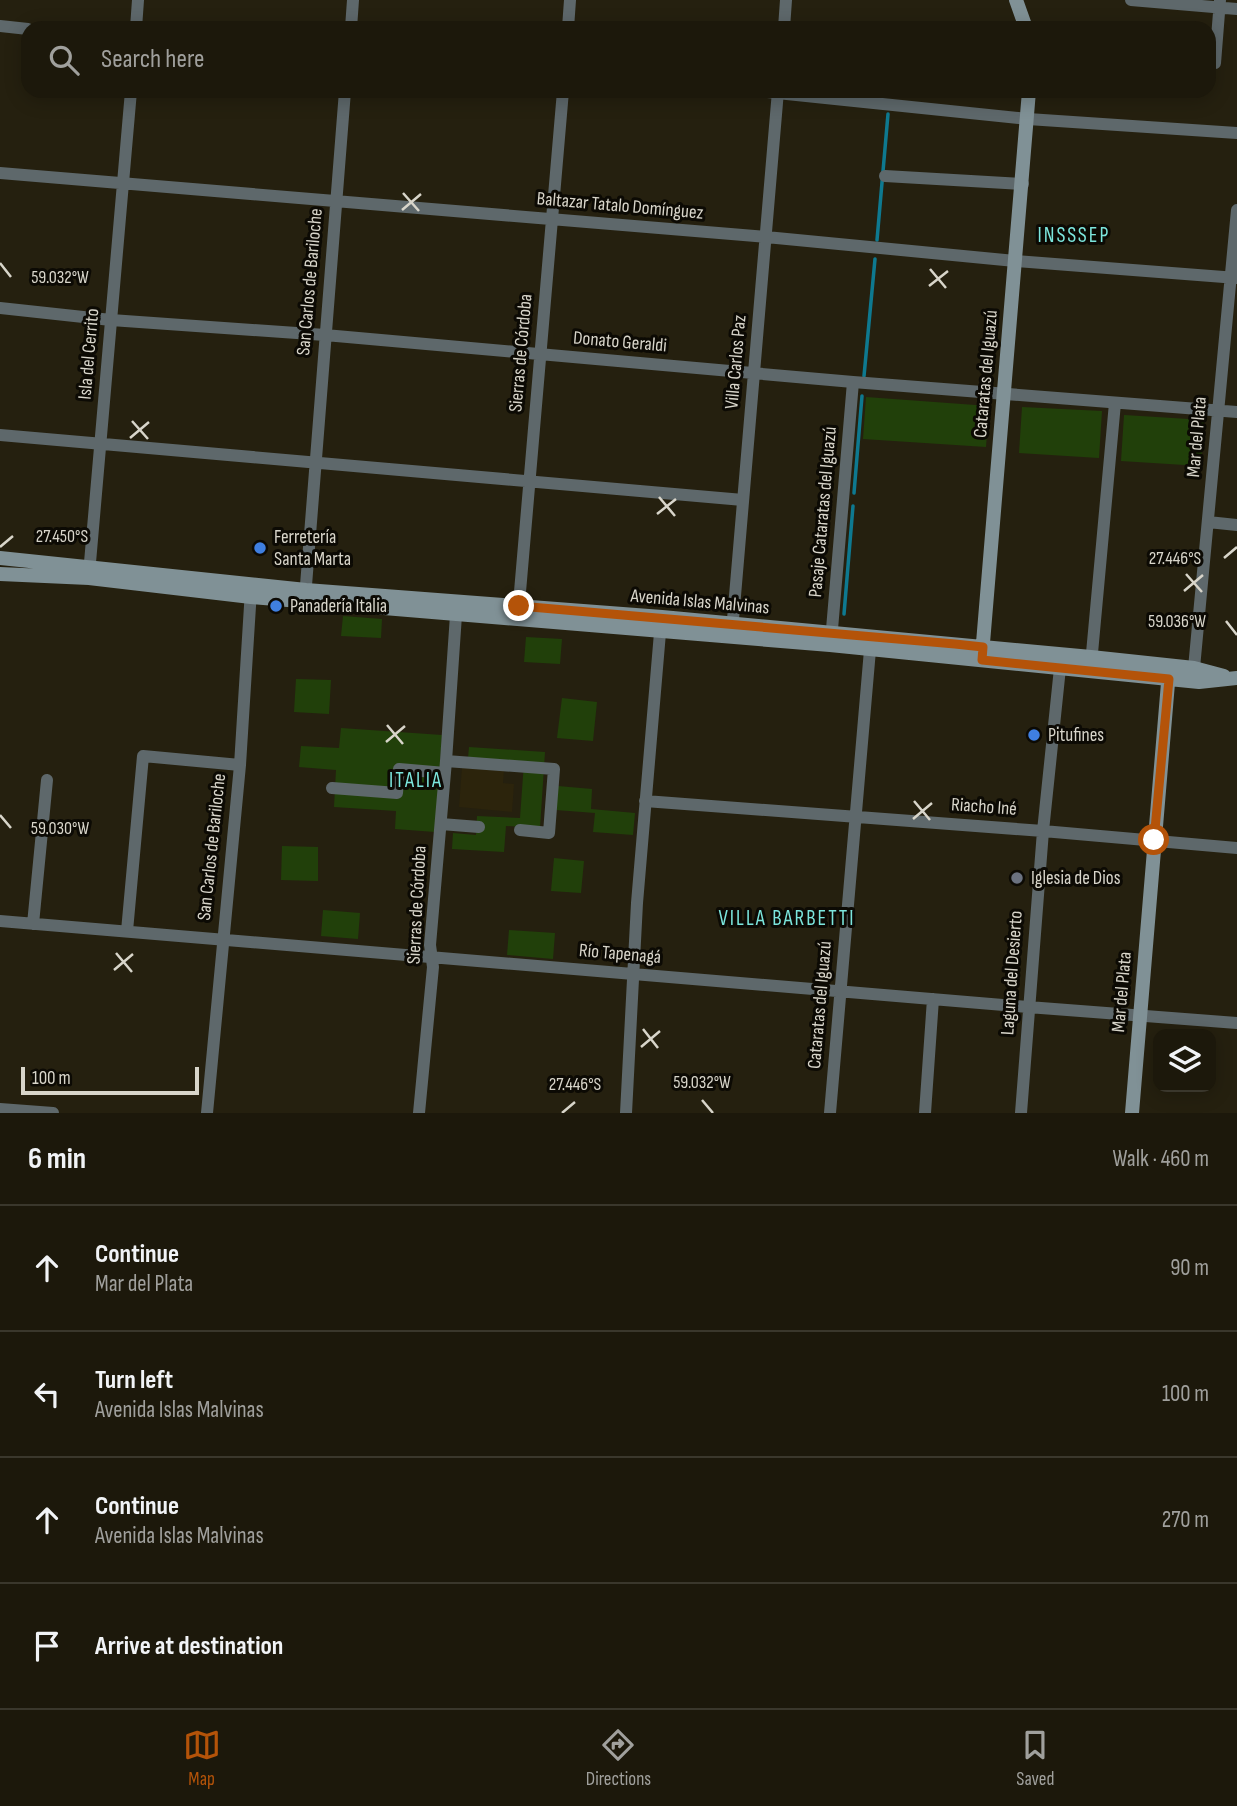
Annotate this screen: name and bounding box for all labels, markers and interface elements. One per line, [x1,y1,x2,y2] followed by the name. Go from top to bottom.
[21,21,1216,98] search box
[45,41,83,79] icon: search
[101,44,204,75] text: Search here
[536,187,705,225] street label: Baltazar Tatalo Domínguez
[292,207,328,357] street label: San Carlos de Bariloche
[1038,223,1110,248] district label: INSSSEP
[31,267,89,288] text: 59.032°W
[504,293,538,413] street label: Sierras de Córdoba
[74,308,104,400] street label: Isla del Cerrito
[969,309,1003,439] street label: Cataratas del Iguazú
[720,314,752,410] street label: Villa Carlos Paz
[572,326,668,358] street label: Donato Geraldi
[1182,396,1212,478] street label: Mar del Plata
[804,426,842,598] street label: Pasaje Cataratas del Iguazú
[36,526,88,547] text: 27.450°S
[274,526,351,571] place label: Ferretería Santa Marta
[252,540,268,556] marker: Ferretería Santa Marta
[1149,548,1202,569] text: 27.446°S
[629,584,771,620] street label: Avenida Islas Malvinas
[503,590,534,621] route end
[290,595,387,618] place label: Panadería Italia
[268,598,284,614] marker: Panadería Italia
[1148,611,1206,632] text: 59.036°W
[1048,724,1104,747] place label: Pitufines
[1026,727,1042,743] marker: Pitufines
[389,768,443,793] district label: ITALIA
[193,772,231,922] street label: San Carlos de Bariloche
[950,793,1018,821] street label: Riacho Iné
[31,818,89,839] text: 59.030°W
[1138,824,1169,855] route start
[402,845,432,965] street label: Sierras de Córdoba
[1031,867,1121,890] place label: Iglesia de Dios
[1009,870,1025,886] marker: Iglesia de Dios
[718,906,856,931] district label: VILLA BARBETTI
[996,910,1028,1036] street label: Laguna del Desierto
[578,939,662,969] street label: Río Tapenagá
[803,940,837,1070] street label: Cataratas del Iguazú
[1107,951,1137,1033] street label: Mar del Plata
[1153,1029,1216,1092] map controls
[1153,1029,1216,1092] button: layers
[21,1064,200,1096] scale bar
[32,1067,71,1090] text: 100 m
[673,1072,731,1093] text: 59.032°W
[549,1074,602,1095] text: 27.446°S
[28,1141,86,1177] text: 6 min
[1112,1145,1209,1173] text: Walk · 460 m
[95,1239,179,1270] text: Continue
[28,1249,66,1287] icon: ahead
[1170,1254,1209,1282] text: 90 m
[95,1270,193,1298] text: Mar del Plata
[95,1365,173,1396] text: Turn left
[28,1375,66,1413] icon: left
[1162,1380,1209,1408] text: 100 m
[95,1396,264,1424] text: Avenida Islas Malvinas
[95,1491,179,1522] text: Continue
[28,1501,66,1539] icon: ahead
[1162,1506,1209,1534] text: 270 m
[95,1522,264,1550] text: Avenida Islas Malvinas
[28,1627,66,1665] icon: arrive
[95,1631,283,1662] text: Arrive at destination
[183,1726,221,1791] tab: Map
[586,1726,651,1791] tab: Directions
[1016,1726,1054,1791] tab: Saved

